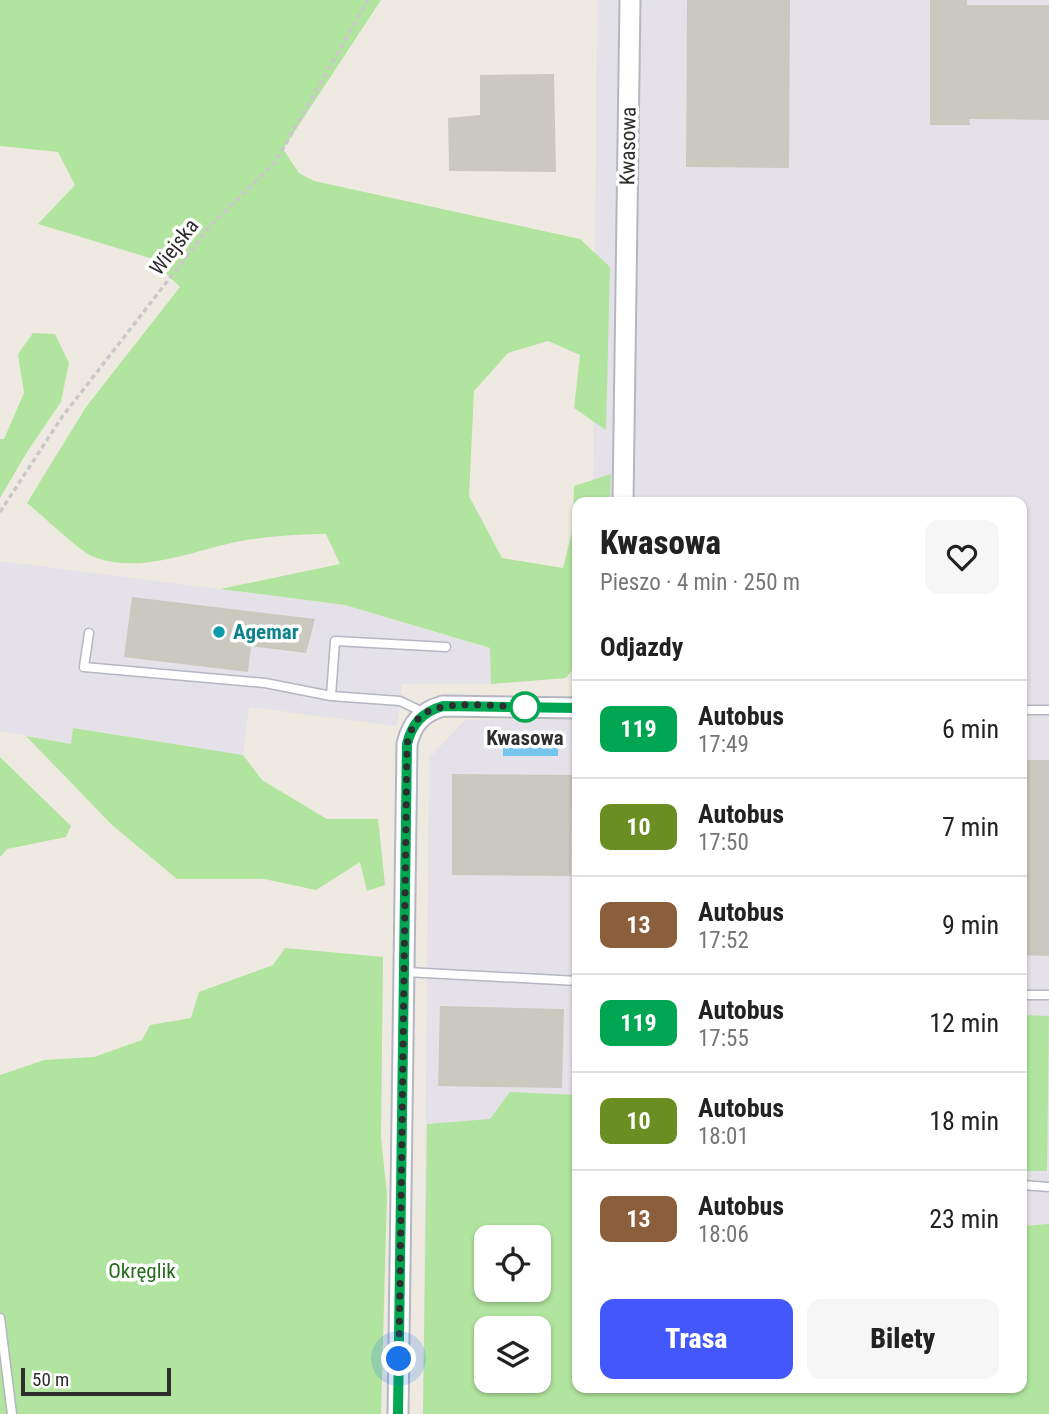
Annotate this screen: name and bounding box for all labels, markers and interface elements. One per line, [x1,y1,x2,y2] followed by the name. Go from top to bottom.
[615,107,641,185] street label: Kwasowa
[145,214,203,280] street label: Wiejska
[925,520,999,594] button: heart
[600,523,721,562] text: Kwasowa
[600,569,800,596] text: Pieszo · 4 min · 250 m
[233,620,299,644] place label: Agemar
[211,624,227,640] marker: Agemar
[600,632,683,662] text: Odjazdy
[510,692,540,722] marker: Kwasowa
[698,701,784,731] text: Autobus
[942,714,999,744] text: 6 min
[620,715,657,743] text: 119
[486,726,564,750] place label: Kwasowa
[698,731,749,758] text: 17:49
[698,799,784,829] text: Autobus
[942,812,999,842] text: 7 min
[626,813,651,841] text: 10
[698,829,749,856] text: 17:50
[698,897,784,927] text: Autobus
[942,910,999,940] text: 9 min
[626,911,651,939] text: 13
[698,927,749,954] text: 17:52
[698,995,784,1025] text: Autobus
[929,1008,999,1038] text: 12 min
[620,1009,657,1037] text: 119
[698,1025,749,1052] text: 17:55
[698,1093,784,1123] text: Autobus
[929,1106,999,1136] text: 18 min
[626,1107,651,1135] text: 10
[698,1123,749,1150] text: 18:01
[698,1191,784,1221] text: Autobus
[929,1204,999,1234] text: 23 min
[626,1205,651,1233] text: 13
[698,1221,749,1248] text: 18:06
[474,1225,551,1393] map controls
[474,1225,551,1302] button: locate
[108,1259,176,1283] park label: Okręglik
[600,1299,793,1379] button: Trasa
[807,1299,999,1379] button: Bilety
[474,1316,551,1393] button: layers
[381,1341,416,1376] your location
[21,1365,172,1397] scale bar
[32,1368,69,1391] text: 50 m

